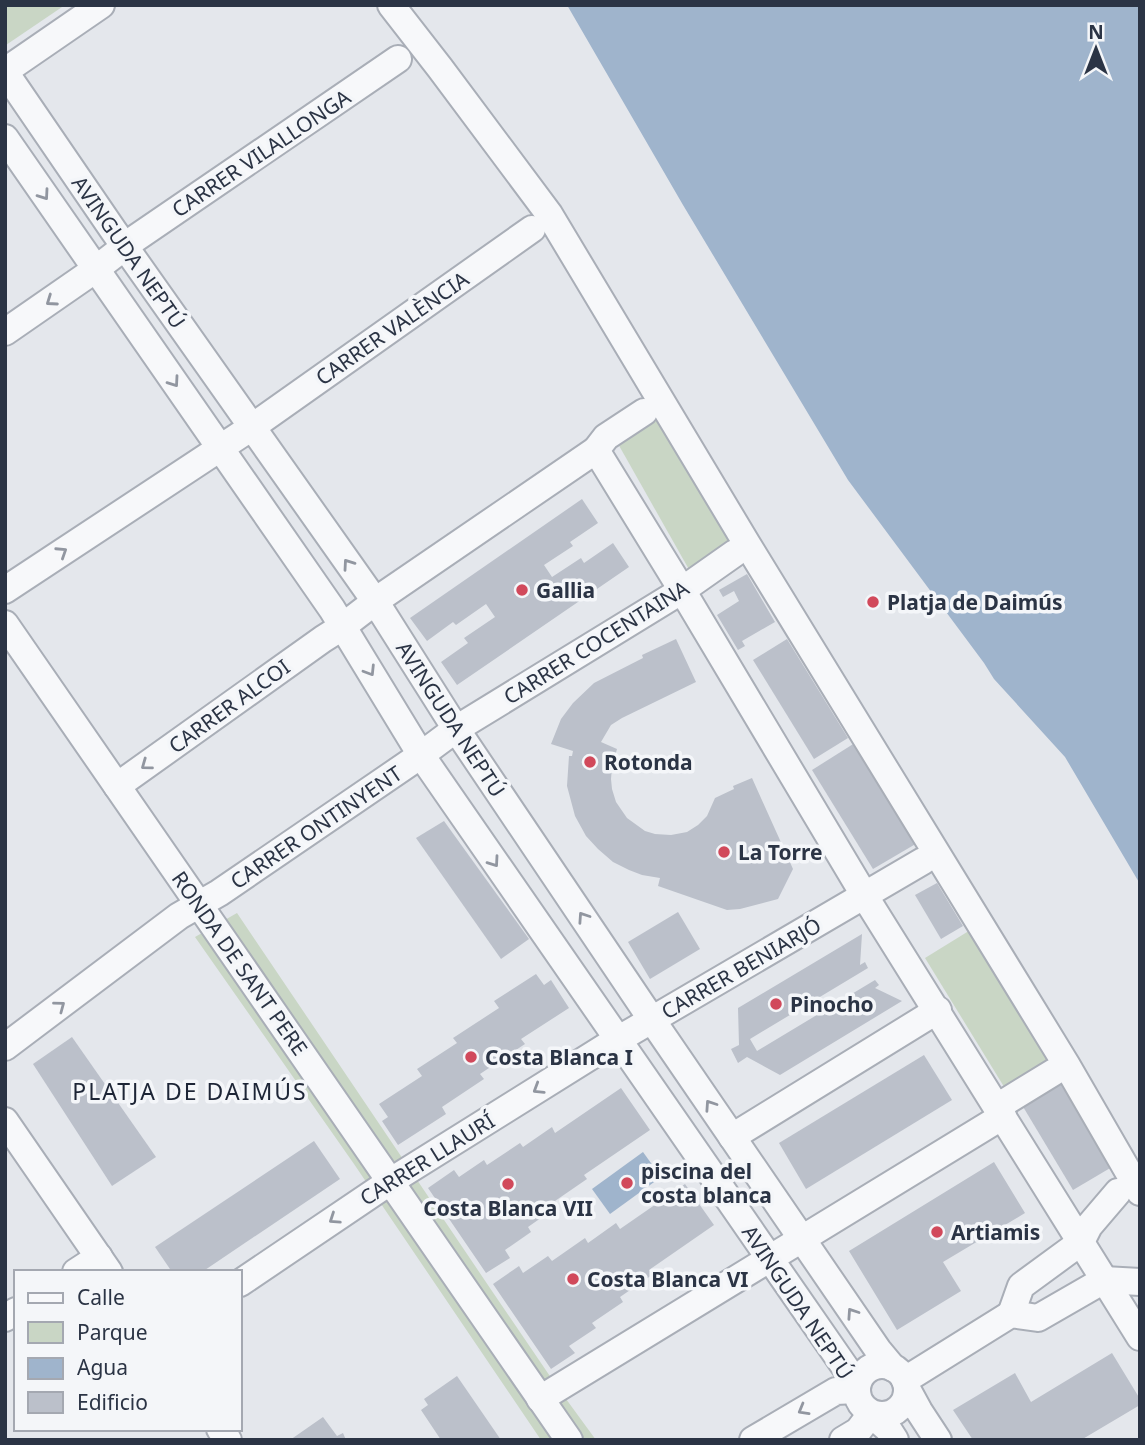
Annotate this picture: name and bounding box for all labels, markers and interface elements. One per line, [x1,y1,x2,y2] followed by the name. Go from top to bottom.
[1061,14,1131,84] north arrow
[1088,19,1104,45] text: N
[166,82,356,223] street label: CARRER VILALLONGA
[66,170,192,334] street label: AVINGUDA NEPTÚ
[36,187,49,200] one-way arrow
[310,264,474,391] street label: CARRER VALÈNCIA
[46,293,59,305] one-way arrow
[166,374,179,387] one-way arrow
[55,548,68,561] one-way arrow
[344,559,356,572] one-way arrow
[498,573,694,710] street label: CARRER COCENTAINA
[536,576,595,604] place label: Gallia
[514,582,530,598] marker: Gallia
[887,588,1062,616] place label: Platja de Daimús
[865,594,881,610] marker: Platja de Daimús
[390,636,512,802] street label: AVINGUDA NEPTÚ
[163,653,295,759] street label: CARRER ALCOI
[361,664,374,677] one-way arrow
[604,748,693,776] place label: Rotonda
[582,754,598,770] marker: Rotonda
[141,757,154,769] one-way arrow
[225,759,408,895] street label: CARRER ONTINYENT
[738,838,822,866] place label: La Torre
[716,844,732,860] marker: La Torre
[486,854,498,867] one-way arrow
[166,865,314,1061] street label: RONDA DE SANT PERE
[578,911,591,924] one-way arrow
[656,911,826,1025] street label: CARRER BENIARJÓ
[790,990,874,1018] place label: Pinocho
[768,996,784,1012] marker: Pinocho
[52,1002,65,1014] one-way arrow
[485,1043,633,1071] place label: Costa Blanca I
[463,1049,479,1065] marker: Costa Blanca I
[72,1075,308,1107] district label: PLATJA DE DAIMÚS
[533,1080,546,1093] one-way arrow
[706,1100,718,1113] one-way arrow
[354,1106,500,1212] street label: CARRER LLAURÍ
[641,1157,772,1209] place label: piscina del costa blanca
[619,1175,635,1191] marker: piscina del costa blanca
[500,1176,516,1192] marker: Costa Blanca VII
[423,1194,593,1222] place label: Costa Blanca VII
[329,1211,342,1224] one-way arrow
[951,1218,1040,1246] place label: Artiamis
[736,1220,860,1384] street label: AVINGUDA NEPTÚ
[929,1224,945,1240] marker: Artiamis
[587,1265,748,1293] place label: Costa Blanca VI
[14,1270,242,1431] legend
[565,1271,581,1287] marker: Costa Blanca VI
[77,1283,125,1311] text: Calle
[848,1308,861,1321] one-way arrow
[77,1318,147,1346] text: Parque
[77,1353,128,1381] text: Agua
[77,1388,148,1416] text: Edificio
[798,1402,810,1415] one-way arrow

